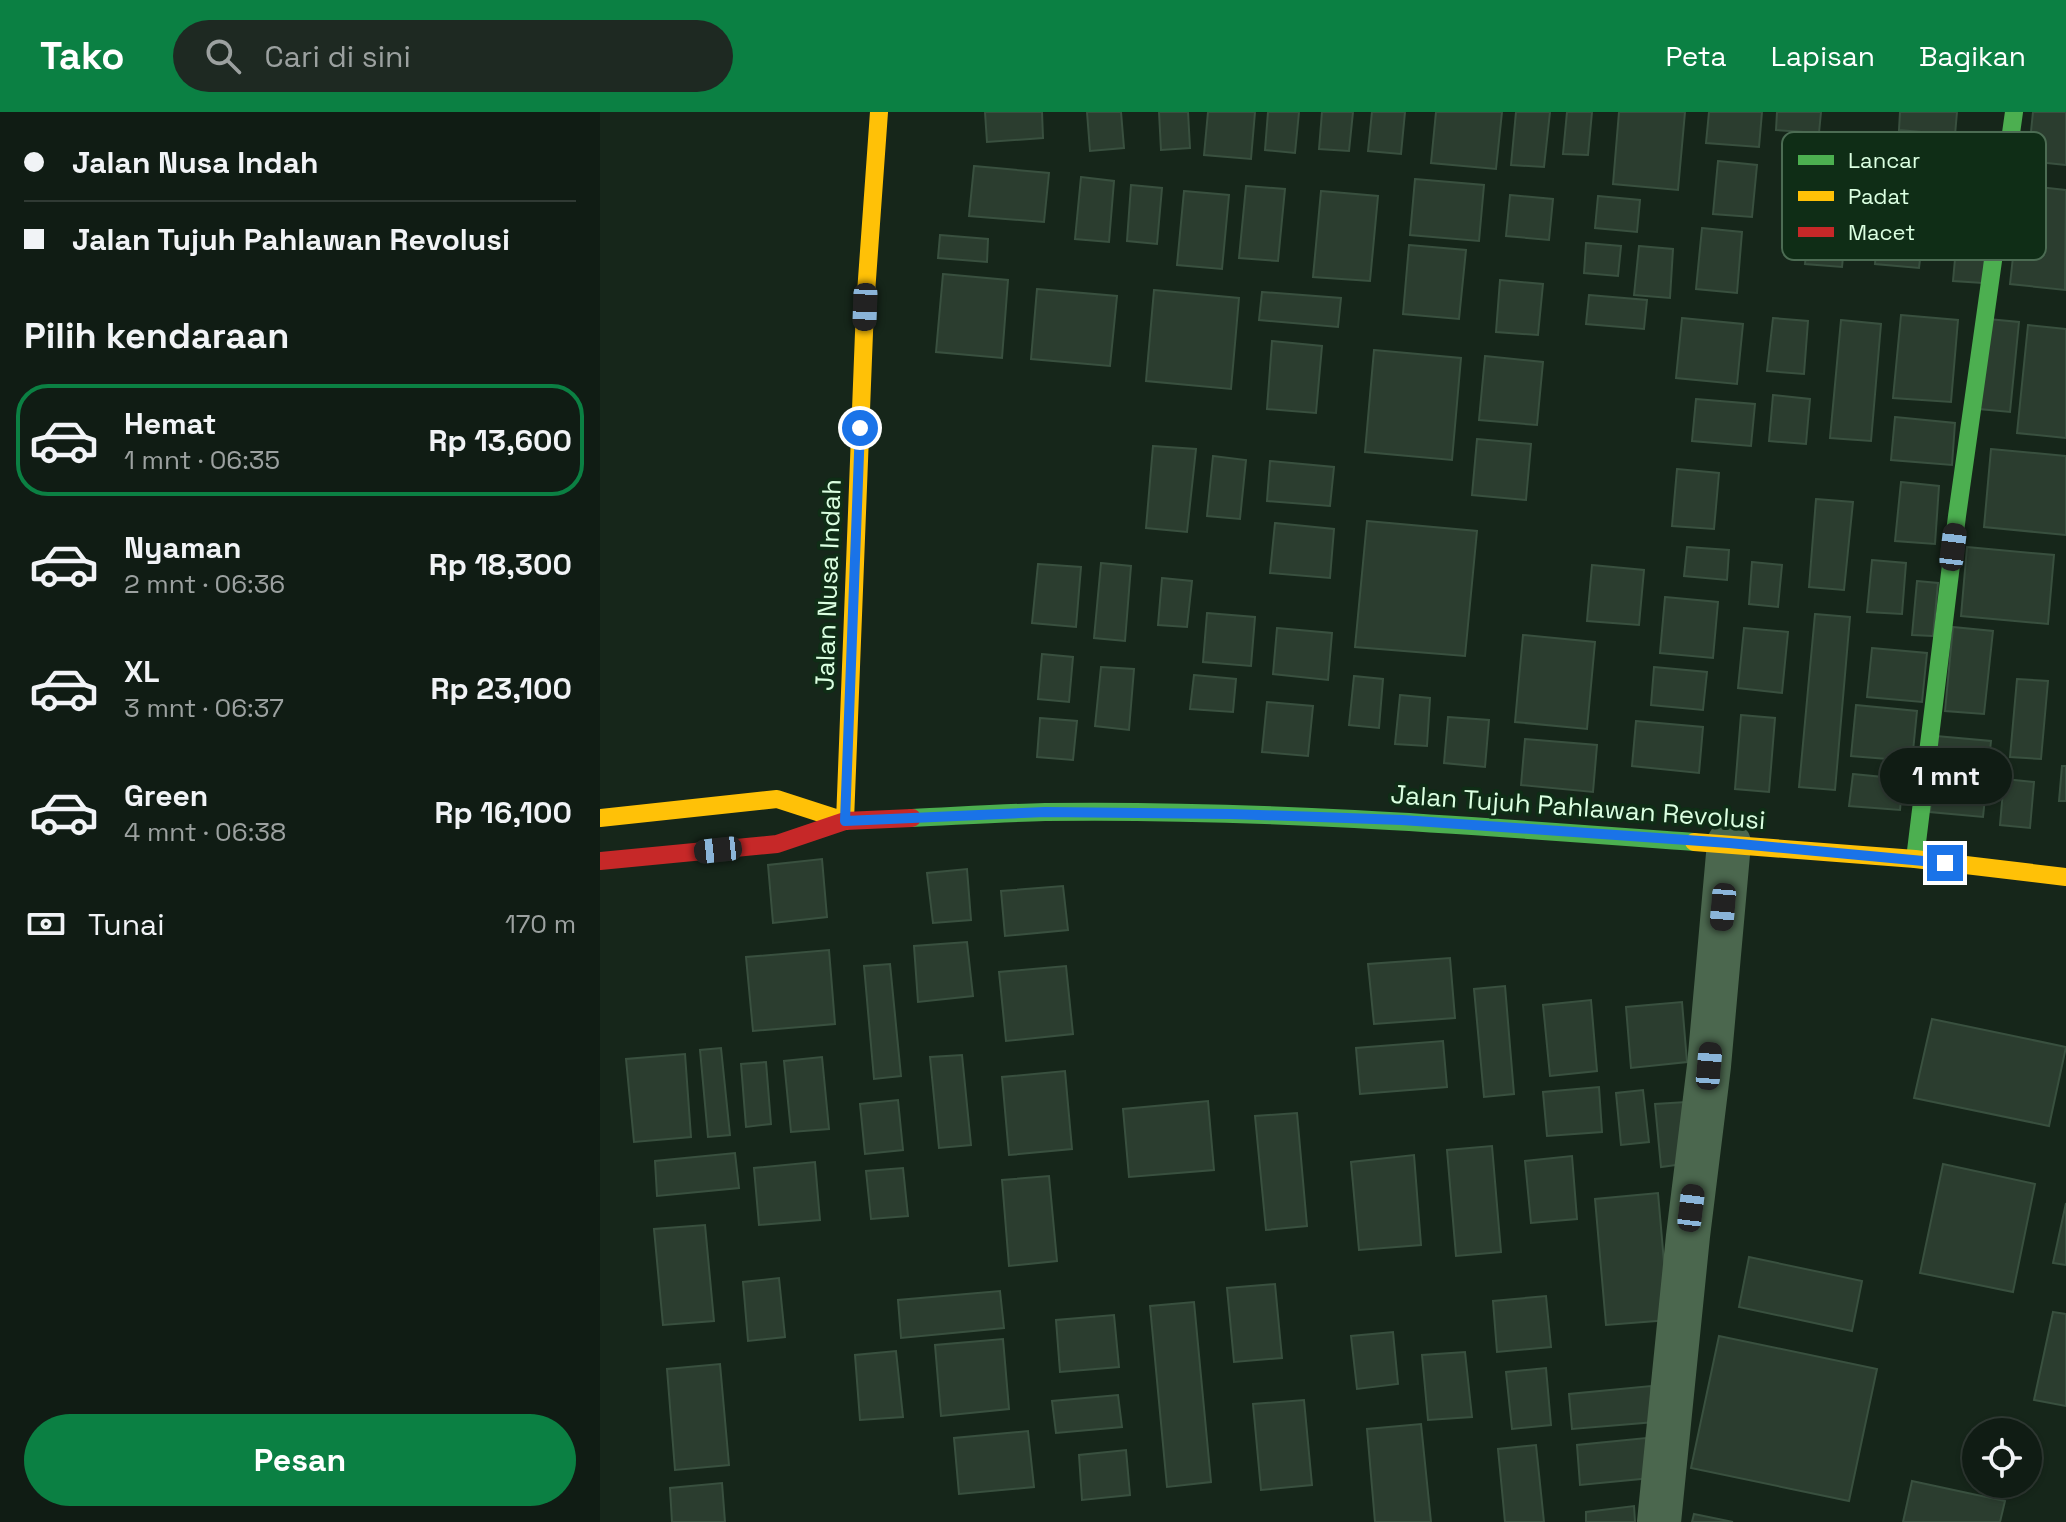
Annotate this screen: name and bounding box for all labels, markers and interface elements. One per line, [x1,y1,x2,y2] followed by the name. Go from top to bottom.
[173,20,733,92] search box
[40,32,125,80] text: Tako
[201,34,245,78] icon: search
[265,37,411,76] text: Cari di sini
[1665,38,1727,74] text: Peta
[1771,38,1875,74] text: Lapisan
[1919,38,2026,74] text: Bagikan
[1782,132,2046,260] legend
[72,143,319,182] text: Jalan Nusa Indah
[1848,146,1920,174] text: Lancar
[1848,182,1910,210] text: Padat
[1848,218,1915,246] text: Macet
[72,220,510,259] text: Jalan Tujuh Pahlawan Revolusi
[852,283,878,331] car
[24,313,289,359] text: Pilih kendaraan
[28,404,100,476] icon: car
[124,404,217,443] text: Hemat
[842,410,878,446] route start
[429,421,572,460] text: Rp 13,600
[124,443,280,477] text: 1 mnt · 06:35
[807,478,849,692] street label: Jalan Nusa Indah
[1938,522,1968,572] car
[28,528,100,600] icon: car
[124,528,241,567] text: Nyaman
[429,545,572,584] text: Rp 18,300
[124,567,285,601] text: 2 mnt · 06:36
[28,652,100,724] icon: car
[124,652,160,691] text: XL
[431,669,572,708] text: Rp 23,100
[124,691,284,725] text: 3 mnt · 06:37
[1879,747,2011,803] callout: 1 mnt
[1912,759,1980,793] text: 1 mnt
[28,776,100,848] icon: car
[124,776,208,815] text: Green
[1389,777,1767,837] street label: Jalan Tujuh Pahlawan Revolusi
[435,793,572,832] text: Rp 16,100
[124,815,286,849] text: 4 mnt · 06:38
[693,836,743,864] car
[1927,845,1963,881] route end
[1709,882,1737,932] car
[24,902,68,946] icon: cash
[88,905,165,944] text: Tunai
[505,907,576,941] text: 170 m
[1695,1041,1723,1091] car
[1676,1183,1706,1233] car
[24,1414,576,1506] button: Pesan
[1962,1418,2042,1498] map controls
[1962,1418,2042,1498] button: locate

